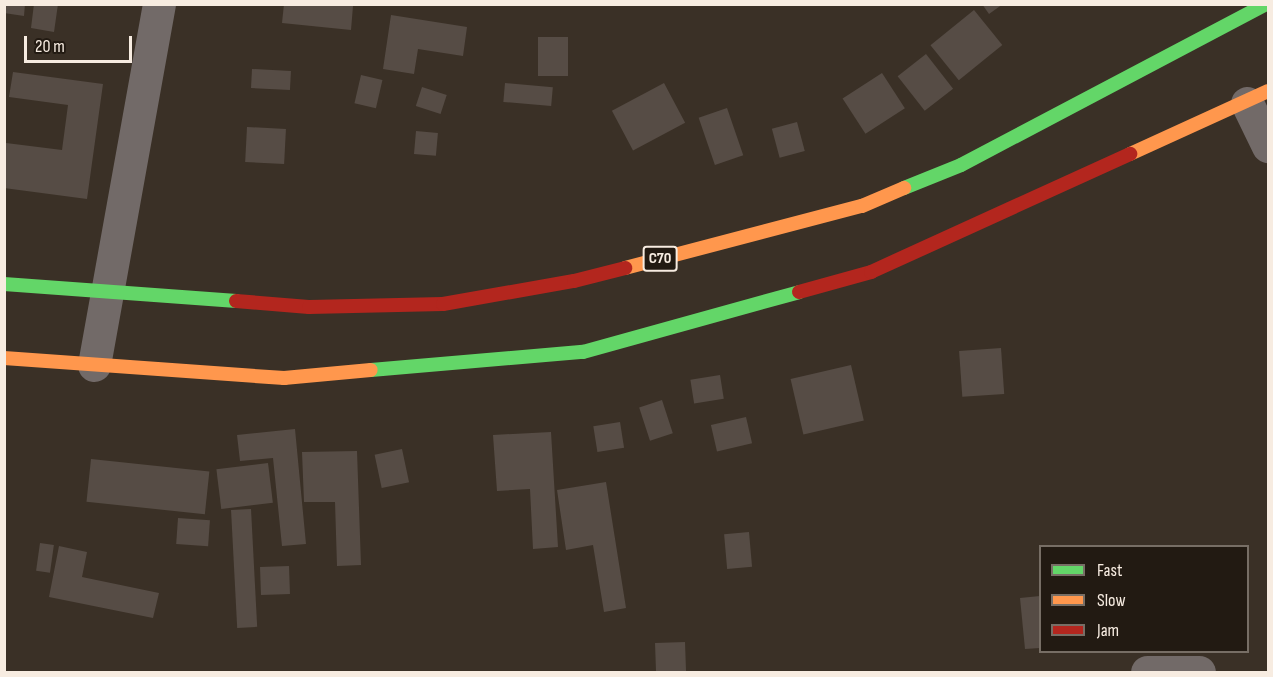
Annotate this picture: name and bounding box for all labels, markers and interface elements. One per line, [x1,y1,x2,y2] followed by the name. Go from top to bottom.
[27,24,135,62] scale bar
[35,36,65,57] text: 20 m
[642,246,678,272] road number: C70
[1039,545,1249,653] legend
[1097,560,1122,581] text: Fast
[1097,590,1126,611] text: Slow
[1097,620,1119,641] text: Jam

